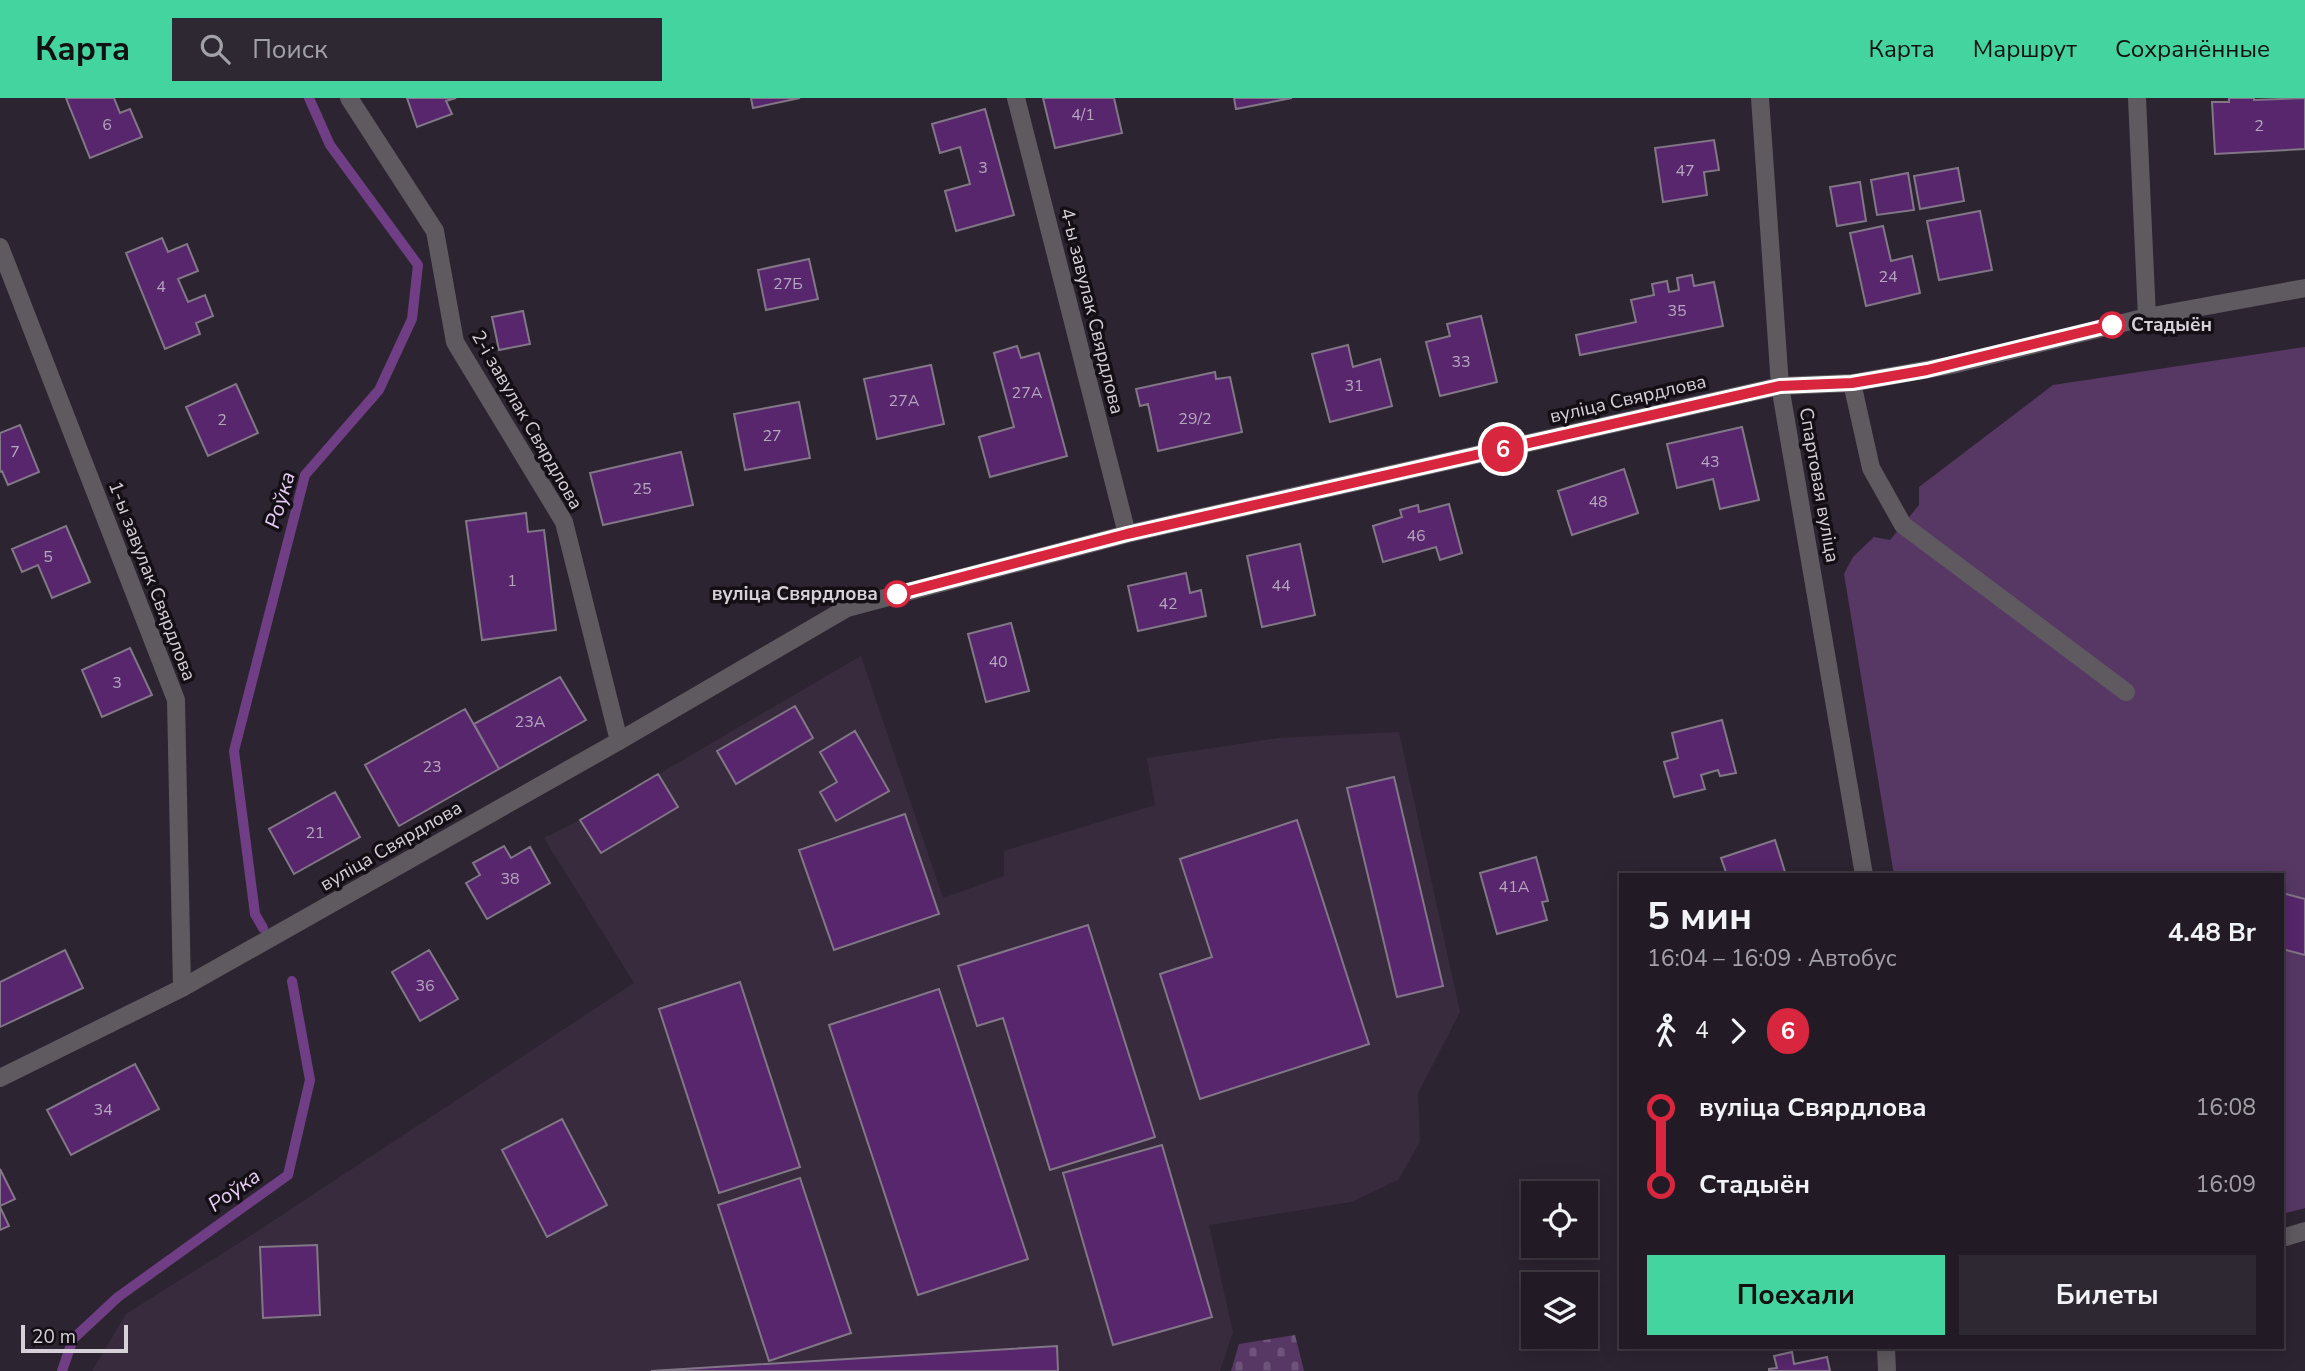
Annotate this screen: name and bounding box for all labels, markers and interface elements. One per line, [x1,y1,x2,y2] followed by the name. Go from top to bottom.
[172,18,662,81] search box
[35,27,130,72] text: Карта
[196,30,234,68] icon: search
[252,32,328,67] text: Поиск
[1869,33,1935,65] text: Карта
[1973,33,2077,65] text: Маршрут
[2115,33,2270,65] text: Сохранённые
[1071,104,1095,126] house number: 4/1
[102,114,112,136] house number: 6
[2254,115,2264,137] house number: 2
[978,157,988,179] house number: 3
[1675,160,1695,182] house number: 47
[1054,205,1130,417] street label: 4-ы завулак Свярдлова
[1878,266,1898,288] house number: 24
[773,273,803,295] house number: 27Б
[156,276,166,298] house number: 4
[1667,300,1687,322] house number: 35
[2099,312,2125,338] marker: Стадыён
[2131,312,2212,338] place label: Стадыён
[465,326,589,514] street label: 2-і завулак Свярдлова
[1451,351,1471,373] house number: 33
[1547,368,1709,430] street label: вуліца Свярдлова
[1344,375,1364,397] house number: 31
[1012,382,1043,404] house number: 27А
[889,390,920,412] house number: 27А
[1793,405,1845,565] street label: Спартовая вуліца
[1178,408,1212,430] house number: 29/2
[217,409,227,431] house number: 2
[762,425,782,447] house number: 27
[1480,426,1526,472] line badge: 6
[1496,433,1510,465] text: 6
[10,441,20,463] house number: 7
[1700,451,1720,473] house number: 43
[258,468,302,532] water label: Роўка
[102,477,202,685] street label: 1-ы завулак Свярдлова
[632,478,652,500] house number: 25
[1588,491,1608,513] house number: 48
[1406,525,1426,547] house number: 46
[43,546,53,568] house number: 5
[507,570,517,592] house number: 1
[1271,575,1291,597] house number: 44
[712,581,878,607] place label: вуліца Свярдлова
[884,581,910,607] marker: вуліца Свярдлова
[1158,593,1178,615] house number: 42
[988,651,1008,673] house number: 40
[112,672,122,694] house number: 3
[515,711,546,733] house number: 23А
[422,756,442,778] house number: 23
[315,795,467,897] street label: вуліца Свярдлова
[305,822,325,844] house number: 21
[500,868,520,890] house number: 38
[1499,876,1530,898] house number: 41А
[1647,891,1752,942] text: 5 мин
[2168,915,2256,950] text: 4.48 Br
[1647,943,1897,974] text: 16:04 – 16:09 · Автобус
[415,975,435,997] house number: 36
[1647,1012,1685,1050] icon: walk
[1719,1012,1757,1050] icon: forward
[1695,1015,1709,1046] text: 4
[1781,1015,1795,1047] text: 6
[1699,1090,1927,1125] text: вуліца Свярдлова
[2196,1092,2256,1123] text: 16:08
[93,1099,113,1121] house number: 34
[202,1162,266,1218] water label: Роўка
[1699,1167,1810,1202] text: Стадыён
[2196,1169,2256,1200] text: 16:09
[1521,1181,1598,1349] map controls
[1521,1181,1598,1258] button: locate
[1647,1255,1945,1335] button: Поехали
[1959,1255,2256,1335] button: Билеты
[1521,1272,1598,1349] button: layers
[21,1322,128,1354] scale bar
[32,1324,76,1350] text: 20 m

